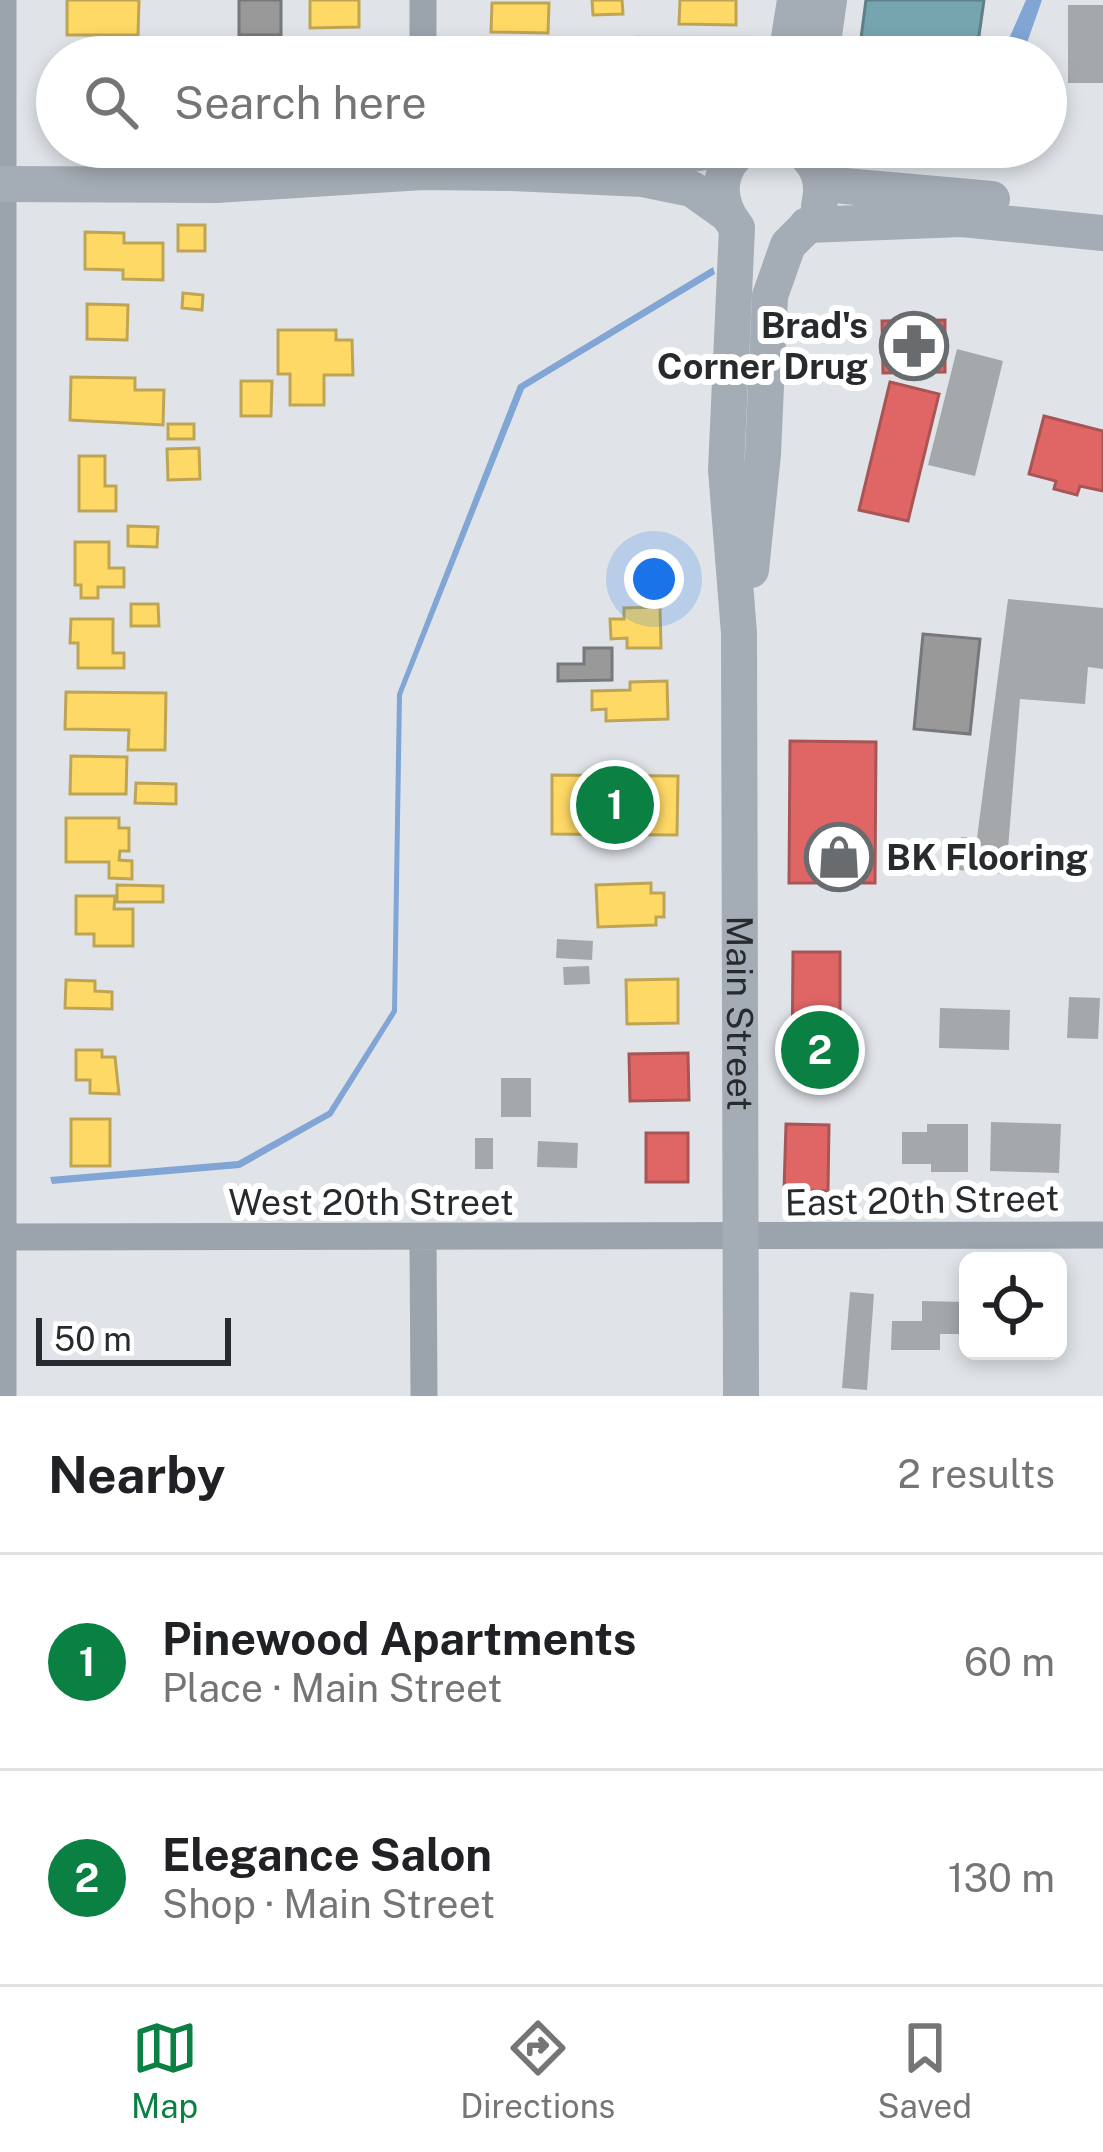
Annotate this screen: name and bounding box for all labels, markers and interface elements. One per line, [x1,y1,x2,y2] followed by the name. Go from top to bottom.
[36,36,1067,168] search box
[78,69,144,135] icon: search
[174,76,427,129] text: Search here
[657,304,868,387] place label: Brad's Corner Drug
[879,311,949,381] pharmacy icon: Brad's Corner Drug
[624,549,684,609] your location
[576,760,654,850] pin: 1
[804,822,874,892] shop icon: BK Flooring
[886,836,1088,878] place label: BK Flooring
[719,915,761,1111] street label: Main Street
[781,1005,859,1095] pin: 2
[784,1177,1060,1223] street label: East 20th Street
[228,1181,514,1223] street label: West 20th Street
[959,1252,1067,1360] map controls
[959,1252,1067,1360] button: locate
[36,1312,231,1365] scale bar
[54,1320,132,1358] text: 50 m
[48,1445,225,1504] text: Nearby
[898,1451,1055,1497] text: 2 results
[162,1612,637,1665] text: Pinewood Apartments
[79,1639,95,1685] text: 1
[964,1639,1055,1685] text: 60 m
[162,1665,502,1711] text: Place · Main Street
[162,1828,492,1881] text: Elegance Salon
[75,1855,99,1901] text: 2
[948,1855,1055,1901] text: 130 m
[162,1881,495,1927] text: Shop · Main Street
[131,2015,198,2125] tab: Map
[460,2015,615,2125] tab: Directions
[878,2015,972,2125] tab: Saved

